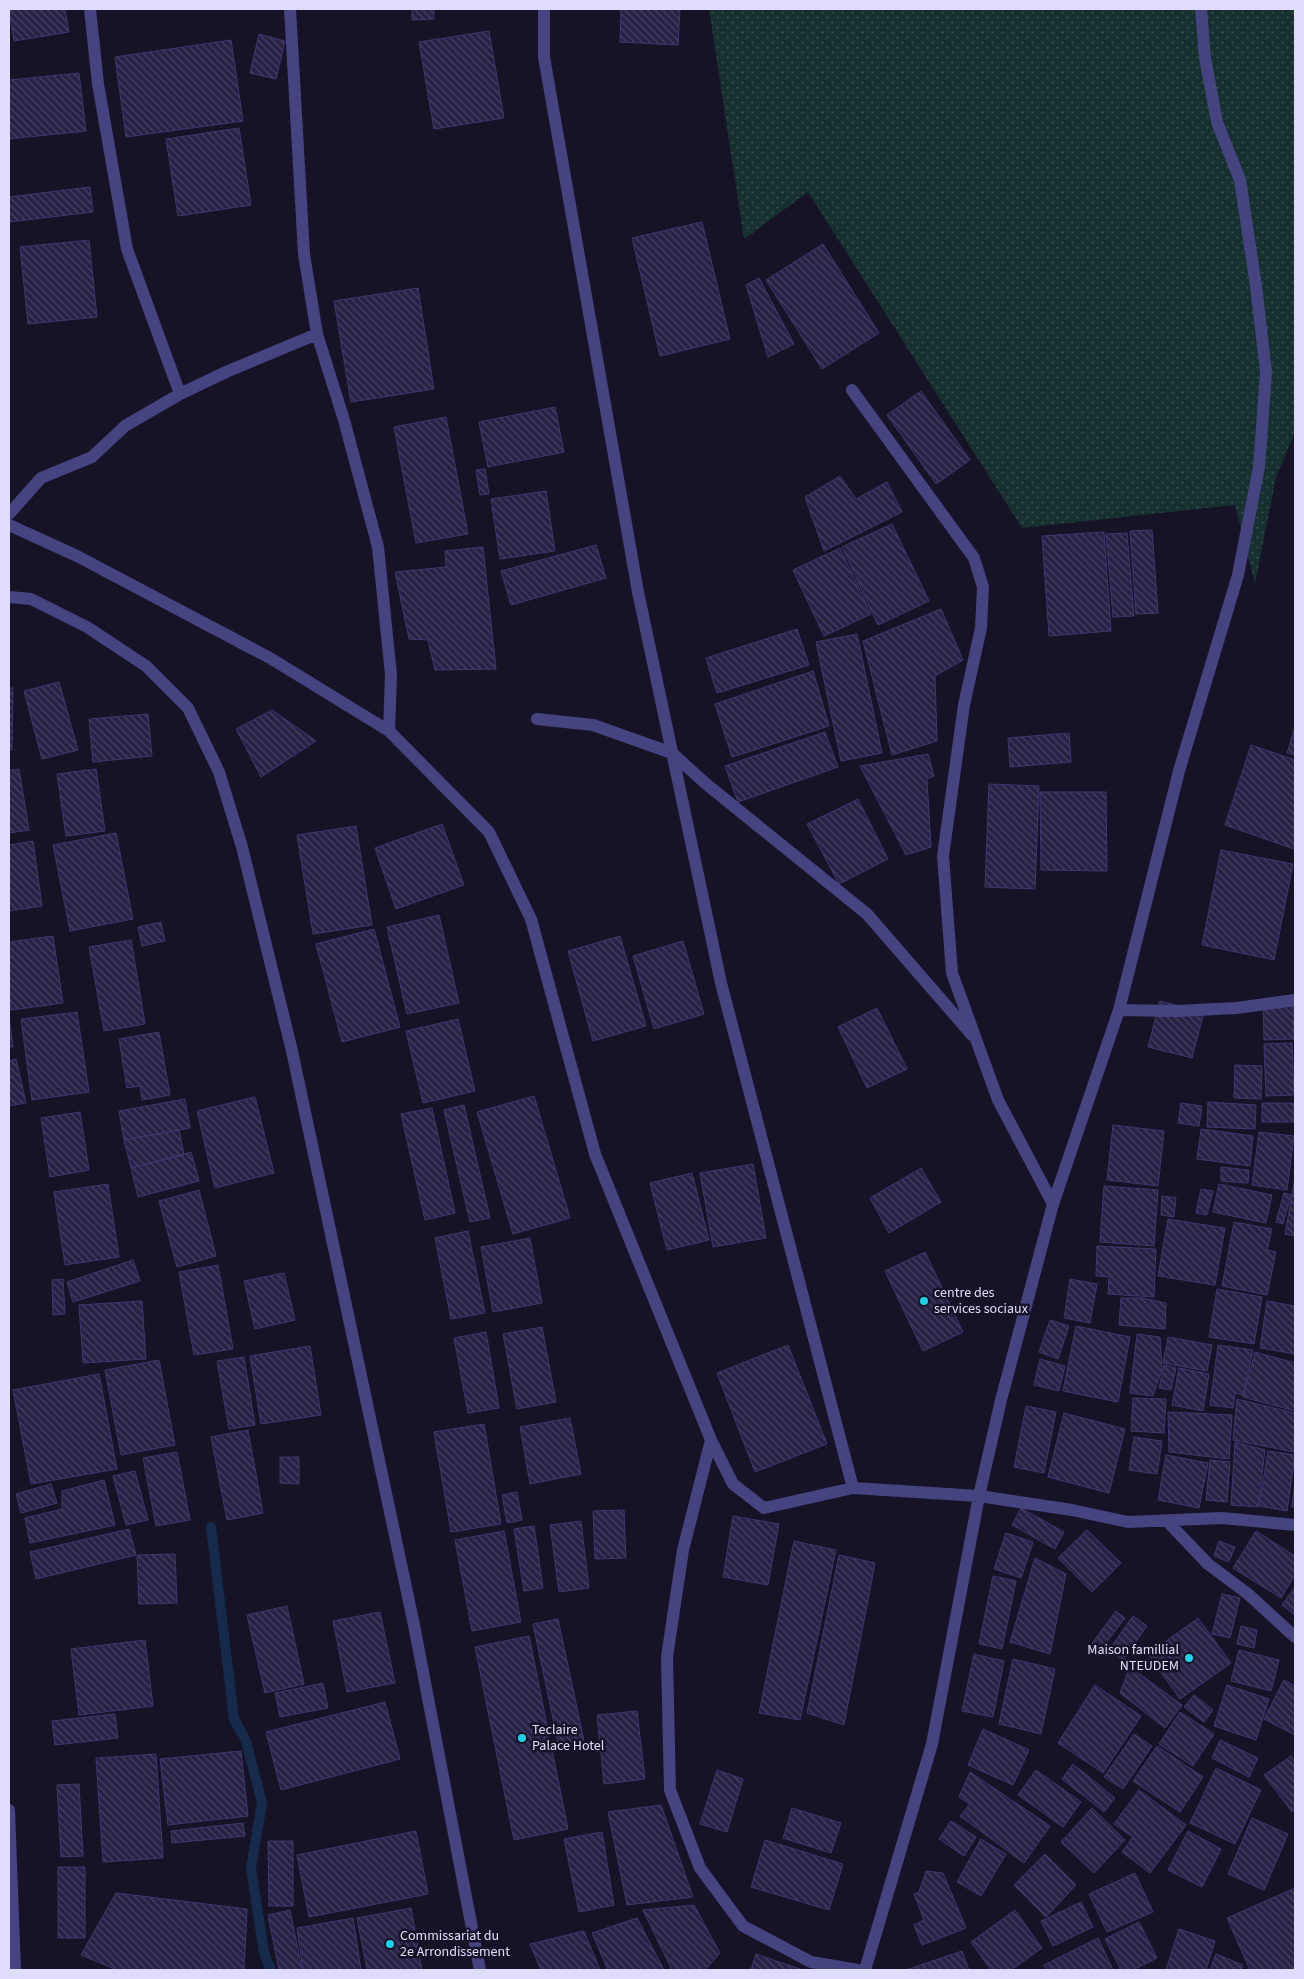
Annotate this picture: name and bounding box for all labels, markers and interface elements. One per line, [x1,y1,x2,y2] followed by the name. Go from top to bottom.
[934,1283,1029,1319] place label: centre des services sociaux
[918,1295,930,1307] marker: centre des services sociaux
[1087,1640,1179,1676] place label: Maison famillial NTEUDEM
[1183,1652,1195,1664] marker: Maison famillial NTEUDEM
[532,1720,605,1756] place label: Teclaire Palace Hotel
[516,1732,528,1744] marker: Teclaire Palace Hotel
[400,1926,510,1962] place label: Commissariat du 2e Arrondissement
[384,1938,396,1950] marker: Commissariat du 2e Arrondissement

